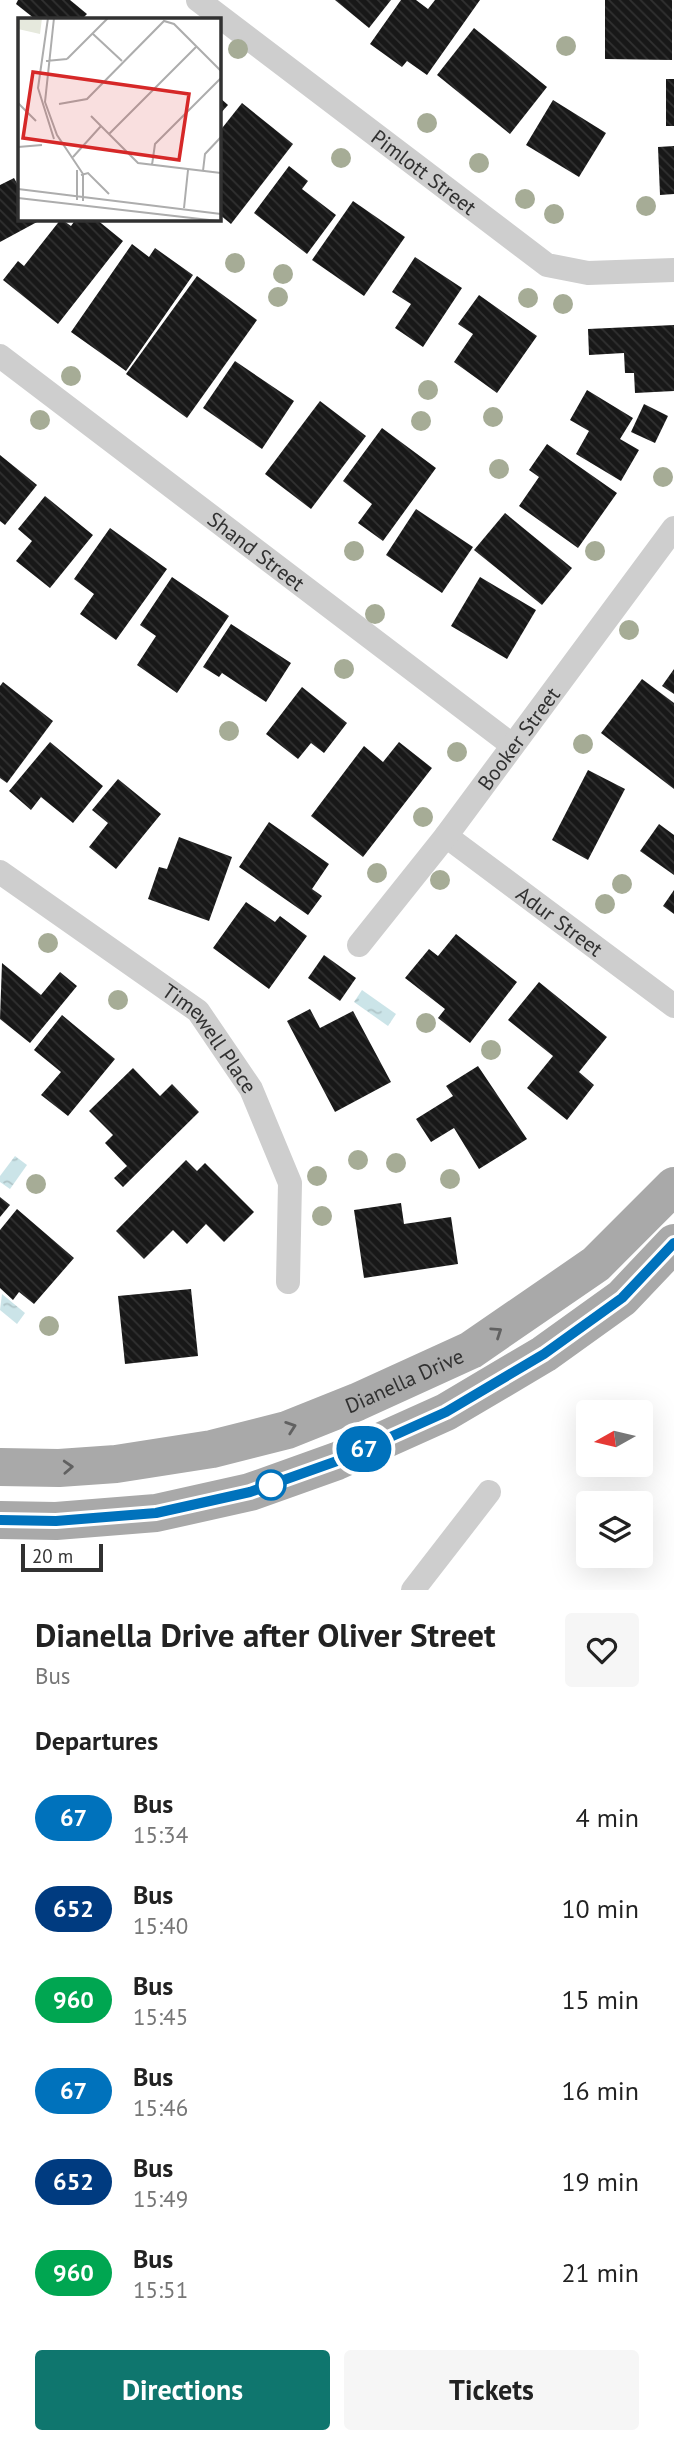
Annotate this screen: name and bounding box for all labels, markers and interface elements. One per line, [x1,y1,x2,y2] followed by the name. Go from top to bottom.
[18,18,220,220] inset map
[366,123,482,220] street label: Pimlott Street
[202,505,310,596] street label: Shand Street
[471,681,565,795] street label: Booker Street
[511,880,609,962] street label: Adur Street
[157,977,263,1098] street label: Timewell Place
[489,1328,502,1340] one-way arrow
[341,1342,468,1419] street label: Dianella Drive
[576,1400,653,1477] north arrow
[576,1400,653,1568] map controls
[285,1421,297,1435] one-way arrow
[332,1426,396,1472] line badge: 67
[350,1433,378,1464] text: 67
[63,1460,74,1475] one-way arrow
[256,1470,286,1500] unlabelled marker
[576,1491,653,1568] button: layers
[21,1541,103,1573] scale bar
[32,1544,73,1568] text: 20 m
[35,1613,496,1656] text: Dianella Drive after Oliver Street
[565,1613,639,1687] button: heart
[35,1661,71,1690] text: Bus
[35,1724,158,1757] text: Departures
[133,1787,173,1820] text: Bus
[576,1801,639,1834] text: 4 min
[60,1802,87,1833] text: 67
[133,1820,188,1849] text: 15:34
[133,1878,173,1911] text: Bus
[561,1892,639,1925] text: 10 min
[53,1893,94,1924] text: 652
[133,1911,188,1940] text: 15:40
[133,1969,173,2002] text: Bus
[561,1983,639,2016] text: 15 min
[53,1984,94,2015] text: 960
[133,2002,188,2031] text: 15:45
[133,2060,173,2093] text: Bus
[561,2074,639,2107] text: 16 min
[60,2075,87,2106] text: 67
[133,2093,188,2122] text: 15:46
[133,2151,173,2184] text: Bus
[561,2165,639,2198] text: 19 min
[53,2166,94,2197] text: 652
[133,2184,188,2213] text: 15:49
[133,2242,173,2275] text: Bus
[561,2256,639,2289] text: 21 min
[53,2257,94,2288] text: 960
[133,2275,188,2304] text: 15:51
[35,2350,330,2430] button: Directions
[344,2350,639,2430] button: Tickets

